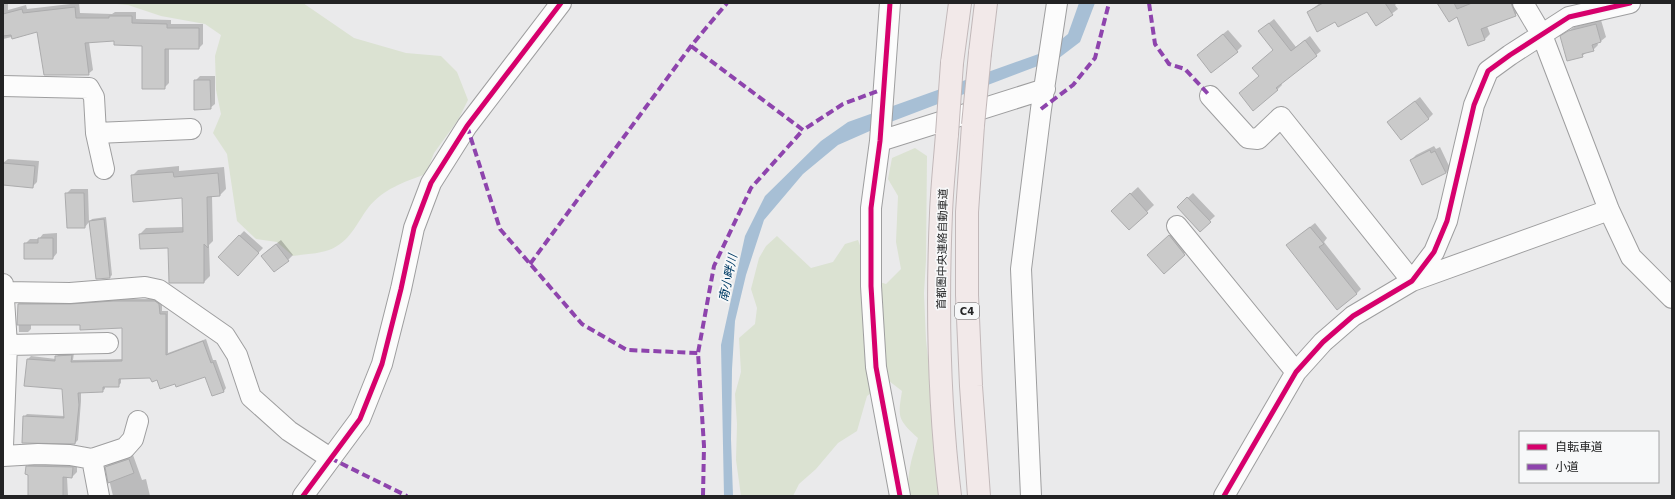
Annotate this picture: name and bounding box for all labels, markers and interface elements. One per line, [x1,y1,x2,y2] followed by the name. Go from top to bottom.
[935,188,950,310] street label: 首都圏中央連絡自動車道
[716,251,740,303] water label: 南小畔川
[955,303,979,319] road number: C4
[1519,431,1659,483] legend
[1555,440,1603,454] text: 自転車道
[1555,460,1579,474] text: 小道

